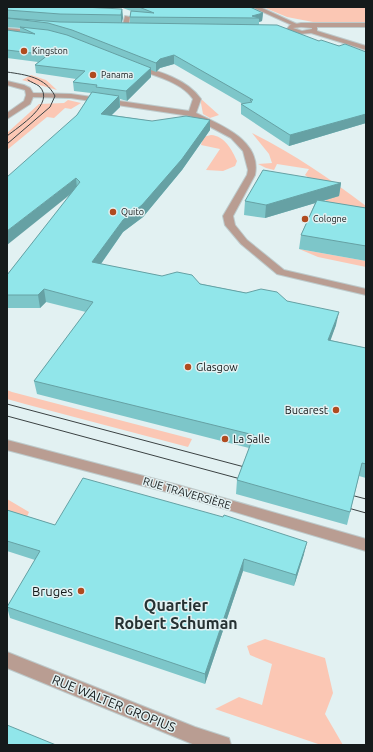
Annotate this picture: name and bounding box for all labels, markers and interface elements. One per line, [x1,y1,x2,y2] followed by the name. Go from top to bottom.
[19,46,29,56] marker: Kingston
[32,46,68,56] place label: Kingston
[88,70,98,80] marker: Panama
[101,70,133,80] place label: Panama
[108,207,118,217] marker: Quito
[121,207,144,217] place label: Quito
[300,214,310,224] marker: Cologne
[313,214,347,224] place label: Cologne
[196,361,238,373] place label: Glasgow
[183,362,193,372] marker: Glasgow
[285,404,329,416] place label: Bucarest
[331,405,341,415] marker: Bucarest
[233,433,270,445] place label: La Salle
[220,434,230,444] marker: La Salle
[142,474,233,511] street label: RUE TRAVERSIÈRE
[32,584,73,598] place label: Bruges
[76,586,86,596] marker: Bruges
[114,596,238,632] district label: Quartier Robert Schuman
[50,672,178,734] street label: RUE WALTER GROPIUS

